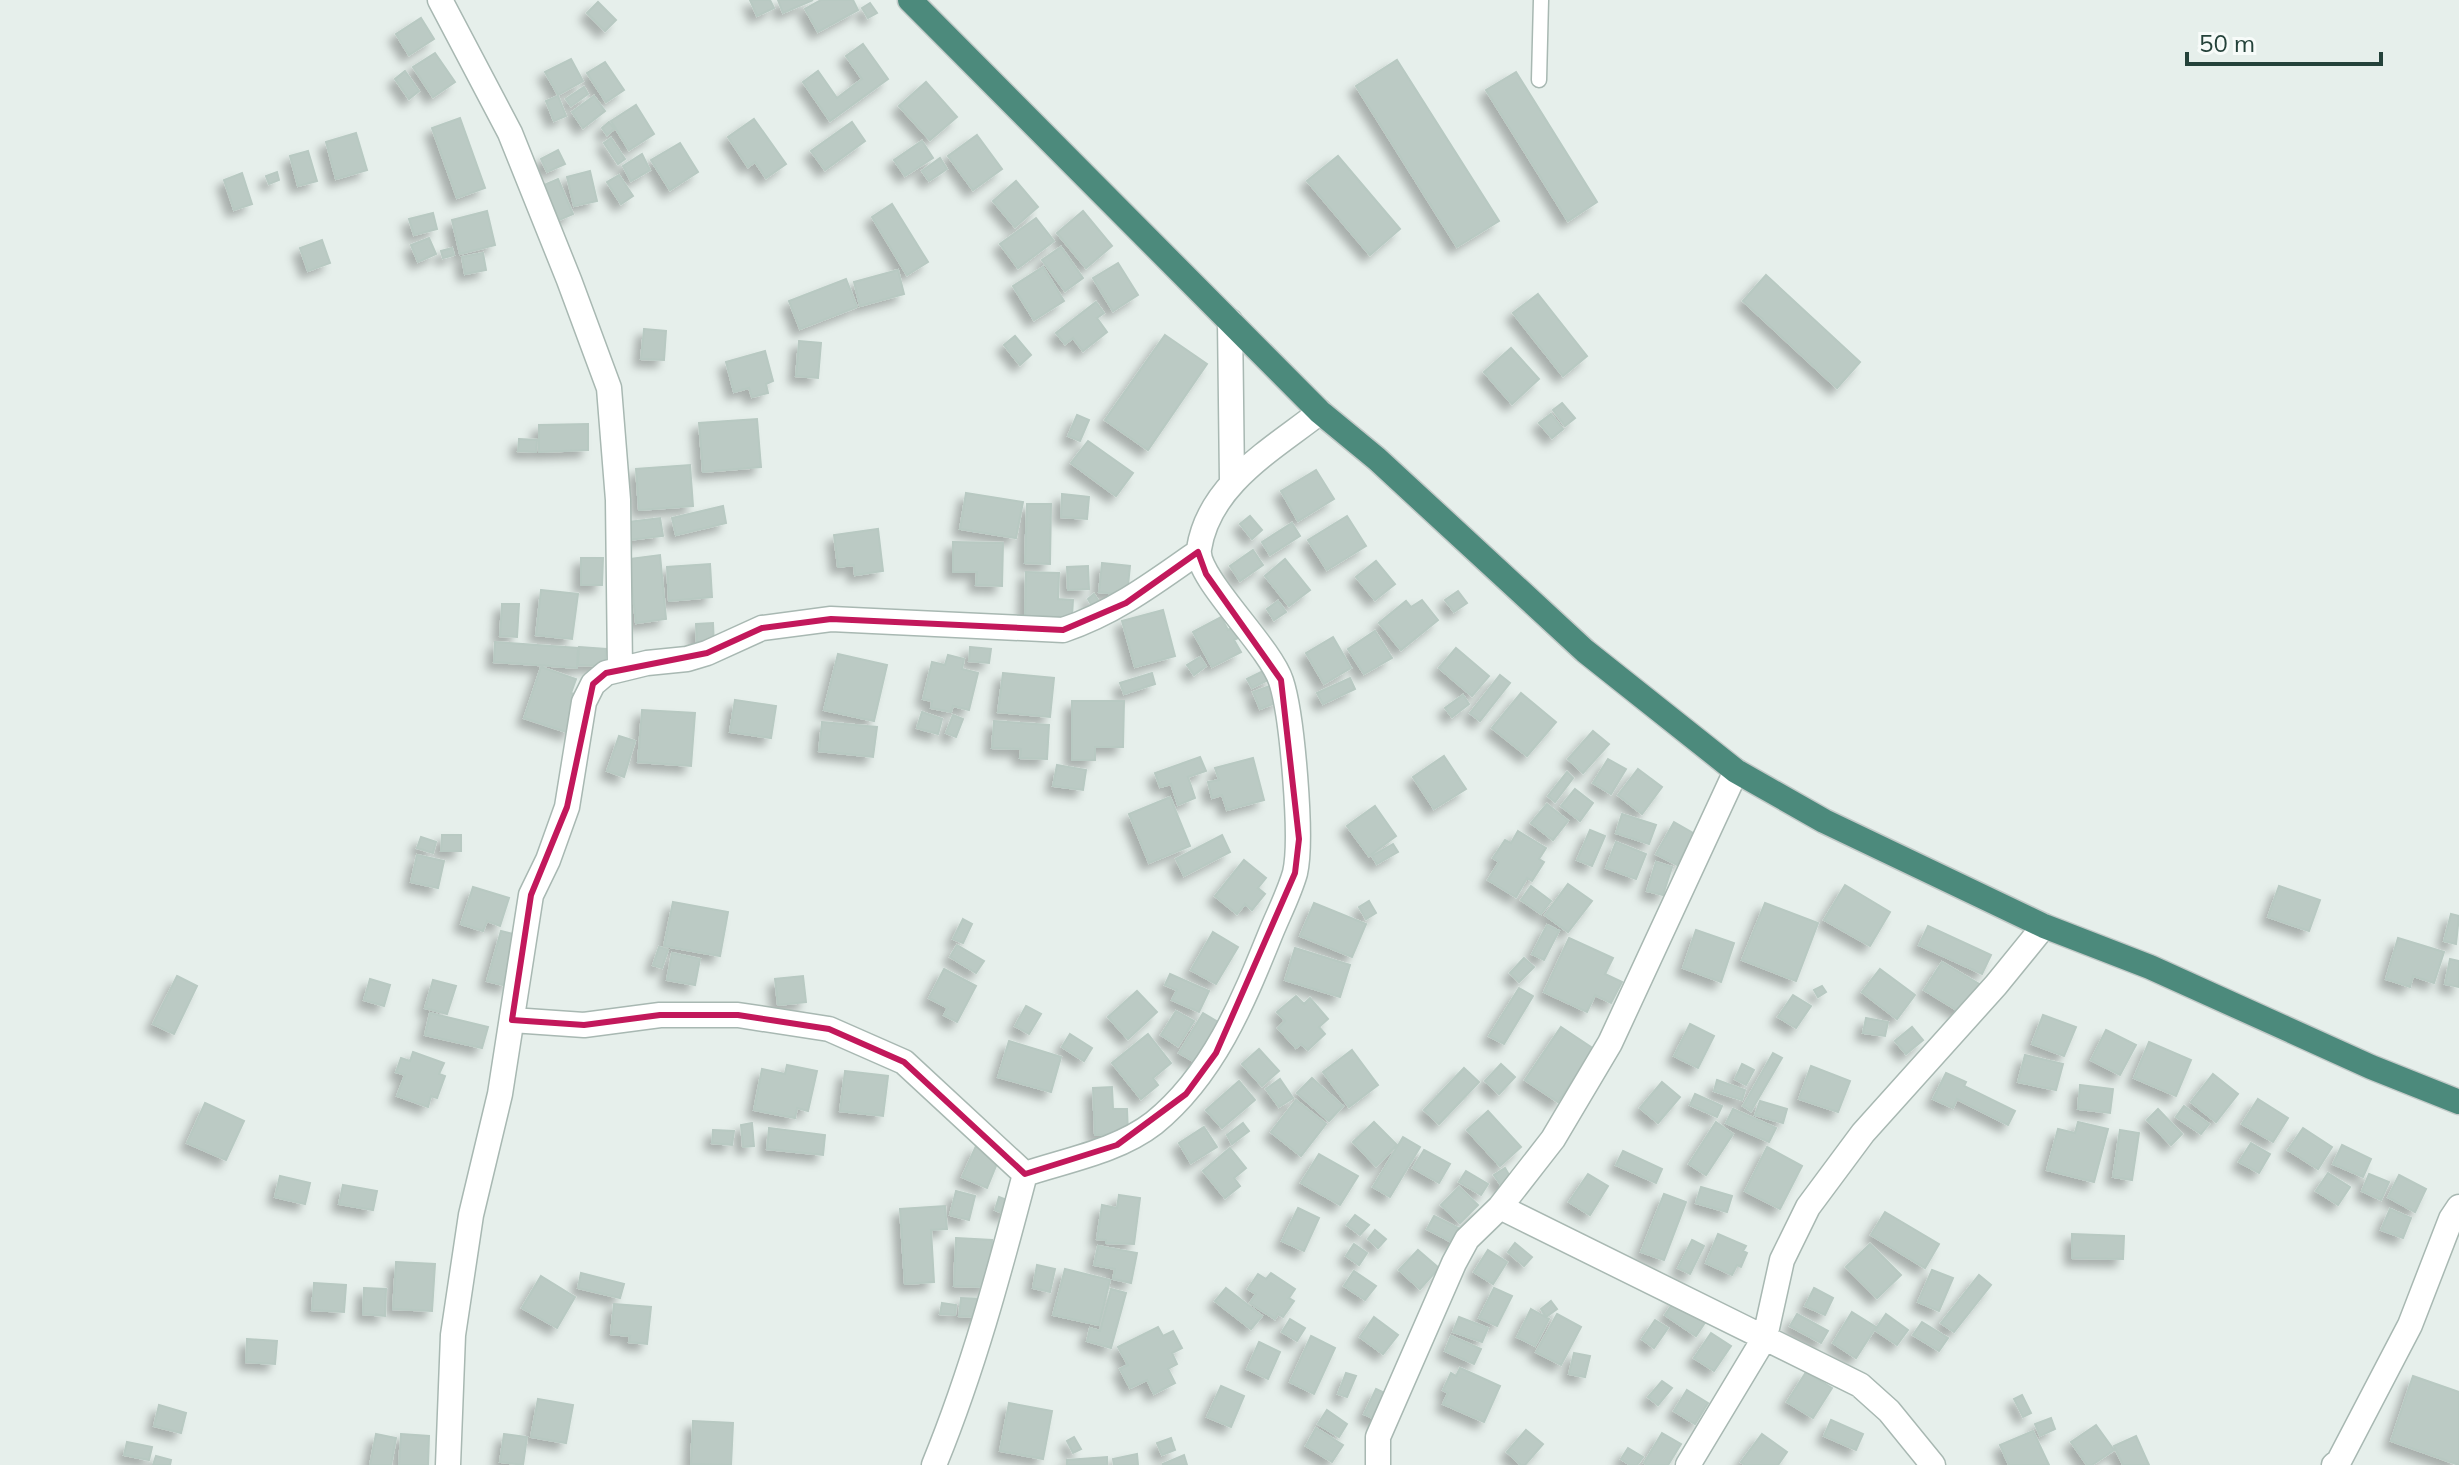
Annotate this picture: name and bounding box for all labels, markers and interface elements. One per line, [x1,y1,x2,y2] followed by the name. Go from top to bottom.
[2187,16,2381,66] scale bar
[2199,28,2255,58] text: 50 m

